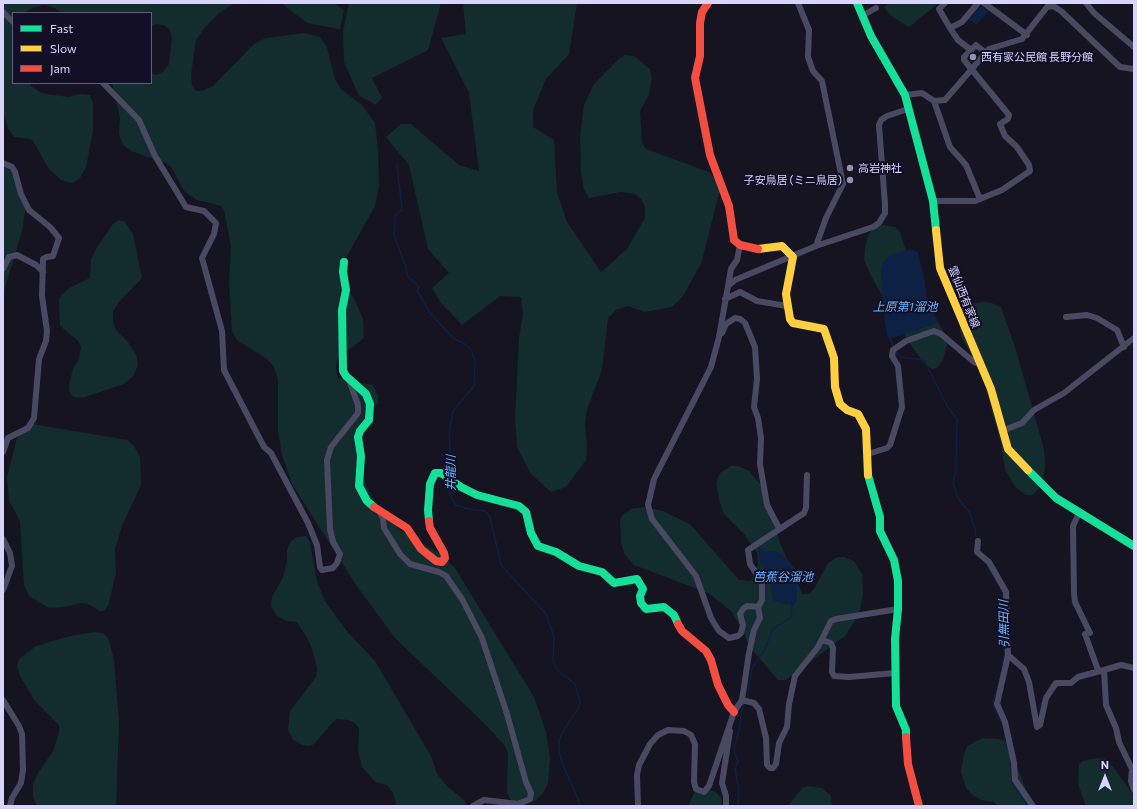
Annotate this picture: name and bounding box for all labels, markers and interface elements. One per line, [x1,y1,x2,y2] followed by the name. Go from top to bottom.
[12,12,152,84] legend
[50,21,73,35] text: Fast
[50,41,77,55] text: Slow
[981,50,1093,64] place label: 西有家公民館 長野分館
[968,52,978,62] marker: 西有家公民館 長野分館
[50,61,70,75] text: Jam
[858,161,902,175] place label: 高岩神社
[845,163,855,173] marker: 高岩神社
[743,173,842,187] place label: 子安鳥居 (ミニ鳥居)
[845,175,855,185] marker: 子安鳥居 (ミニ鳥居)
[946,264,982,330] street label: 雲仙西有家線
[872,300,938,314] water label: 上原第1溜池
[444,455,458,491] water label: 井龍川
[753,570,813,584] water label: 芭蕉谷溜池
[996,600,1012,648] water label: 引無田川
[1085,757,1125,797] north arrow
[1101,758,1109,771] text: N

